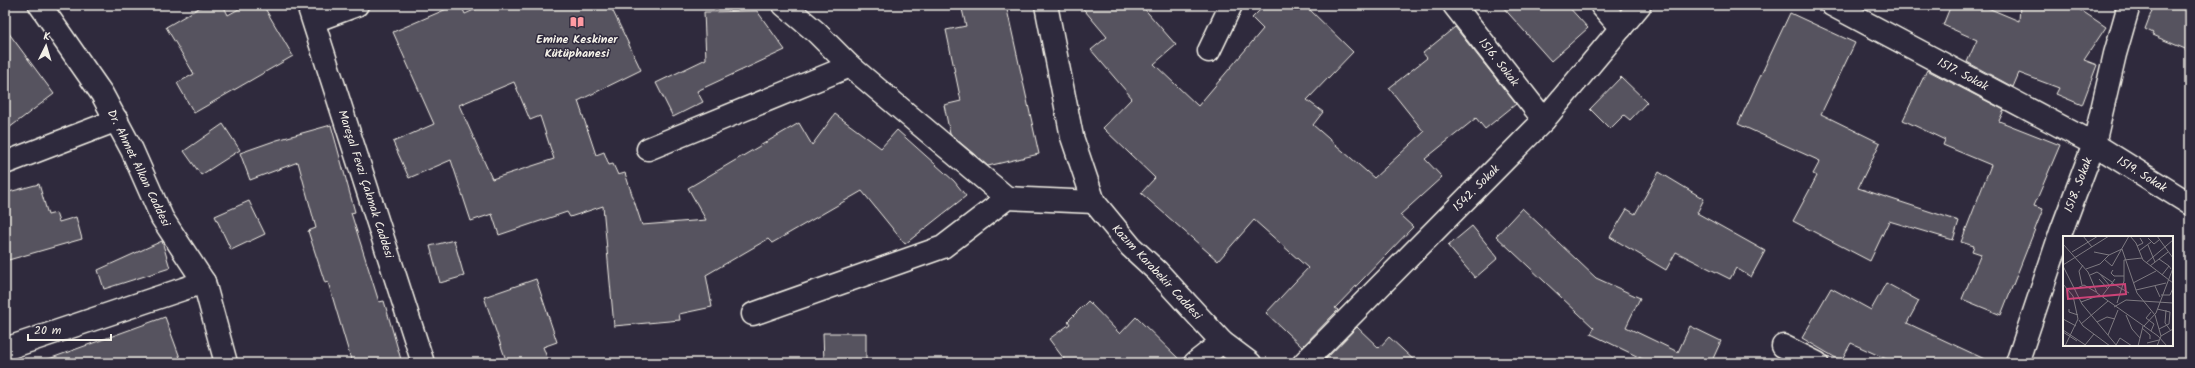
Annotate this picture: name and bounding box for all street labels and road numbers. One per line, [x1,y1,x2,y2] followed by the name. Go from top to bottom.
[1474,34,1524,91] street label: 1516. Sokak
[1934,53,1992,96] street label: 1517. Sokak
[102,106,176,231] street label: Dr. Ahmet Alkan Caddesi
[333,108,399,262] street label: Mareşal Fevzi Çakmak Caddesi
[2113,151,2171,198] street label: 1519. Sokak
[2059,155,2098,215] street label: 1518. Sokak
[1448,160,1505,216] street label: 1542. Sokak
[1107,220,1207,325] street label: Kazım Karabekir Caddesi

